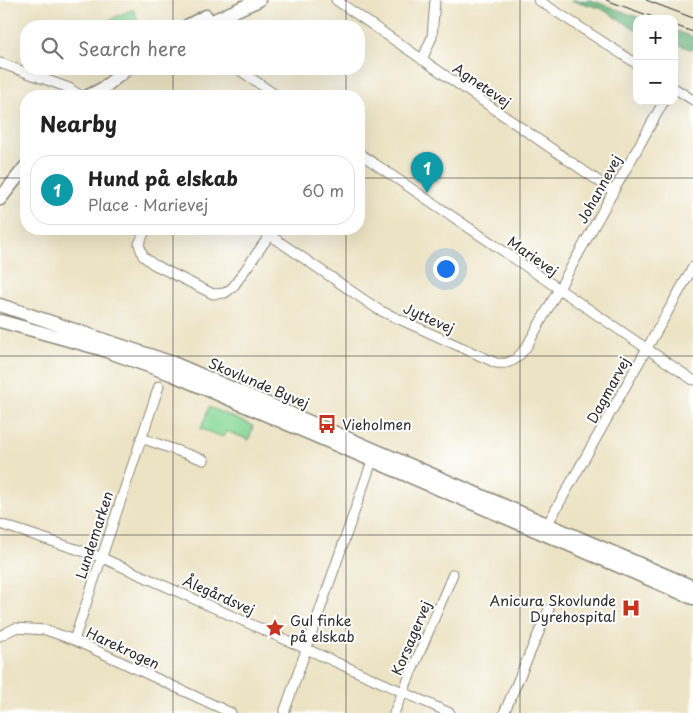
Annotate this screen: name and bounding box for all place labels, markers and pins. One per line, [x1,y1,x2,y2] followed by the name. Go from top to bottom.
[411,152,443,193] pin: 1
[316,413,338,435] bus stop icon: Vieholmen
[342,414,411,435] place label: Vieholmen
[490,590,616,627] place label: Anicura Skovlunde Dyrehospital
[620,597,642,619] hospital icon: Anicura Skovlunde Dyrehospital
[290,610,355,647] place label: Gul finke på elskab
[264,617,286,639] place icon: Gul finke på elskab

